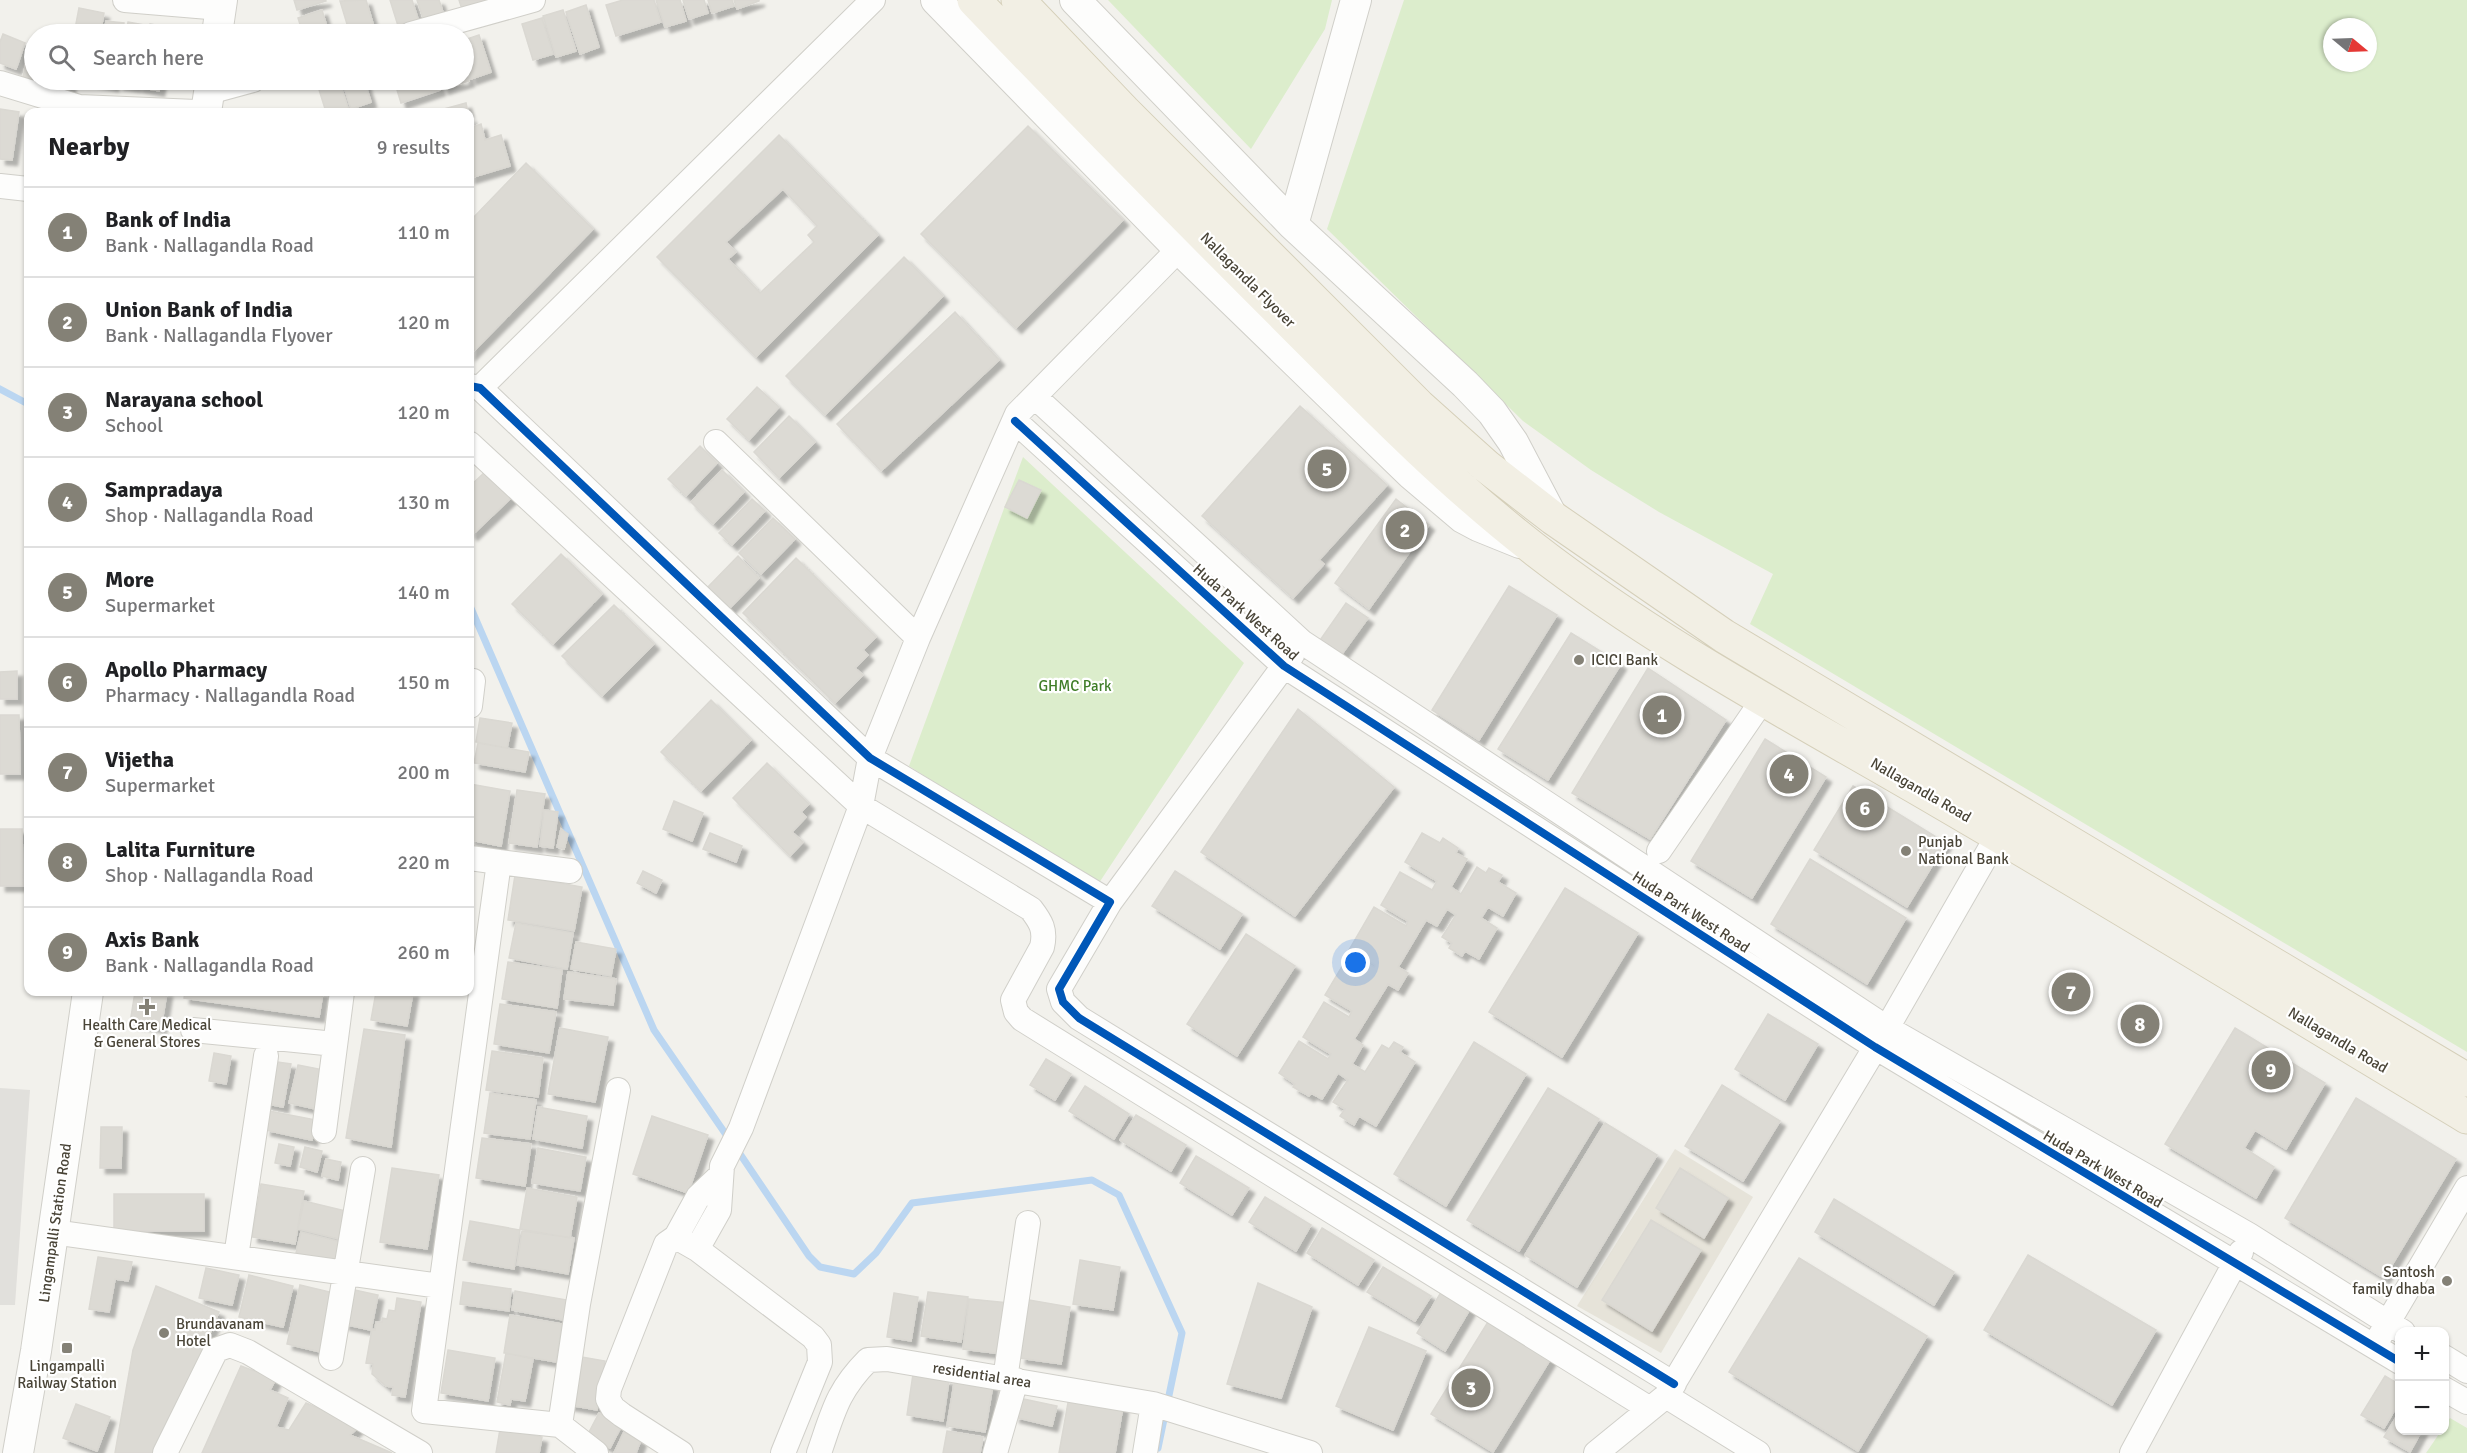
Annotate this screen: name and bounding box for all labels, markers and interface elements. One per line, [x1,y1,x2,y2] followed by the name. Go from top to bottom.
[2323,18,2377,72] north arrow
[24,24,474,90] search box
[45,41,78,74] icon: search
[93,44,204,71] text: Search here
[48,131,129,163] text: Nearby
[377,135,450,160] text: 9 results
[105,206,231,233] text: Bank of India
[62,220,73,245] text: 1
[397,220,450,245] text: 110 m
[1197,229,1300,332] street label: Nallagandla Flyover
[105,233,314,258] text: Bank · Nallagandla Road
[105,296,293,323] text: Union Bank of India
[62,310,73,335] text: 2
[397,310,450,335] text: 120 m
[105,323,333,348] text: Bank · Nallagandla Flyover
[105,386,263,413] text: Narayana school
[62,400,73,425] text: 3
[397,400,450,425] text: 120 m
[105,413,163,438] text: School
[1308,446,1346,492] pin: 5
[105,476,223,503] text: Sampradaya
[62,490,73,515] text: 4
[397,490,450,515] text: 130 m
[105,503,314,528] text: Shop · Nallagandla Road
[1386,508,1424,552] pin: 2
[1189,560,1303,664] street label: Huda Park West Road
[105,566,154,593] text: More
[62,580,73,605] text: 5
[397,580,450,605] text: 140 m
[105,593,215,618] text: Supermarket
[1591,651,1658,669] place label: ICICI Bank
[1572,653,1586,667] marker: ICICI Bank
[105,656,267,683] text: Apollo Pharmacy
[62,670,73,695] text: 6
[397,670,450,695] text: 150 m
[1038,677,1112,695] park label: GHMC Park
[105,683,355,708] text: Pharmacy · Nallagandla Road
[1642,692,1682,738] pin: 1
[105,746,174,773] text: Vijetha
[1770,752,1808,796] pin: 4
[1868,754,1975,826] street label: Nallagandla Road
[62,760,73,785] text: 7
[397,760,450,785] text: 200 m
[105,773,215,798] text: Supermarket
[1846,786,1884,830] pin: 6
[1918,833,2009,868] place label: Punjab National Bank
[105,836,255,863] text: Lalita Furniture
[1899,844,1913,858] marker: Punjab National Bank
[62,850,73,875] text: 8
[397,850,450,875] text: 220 m
[105,863,314,888] text: Shop · Nallagandla Road
[1629,867,1753,957] street label: Huda Park West Road
[105,926,199,953] text: Axis Bank
[62,940,73,965] text: 9
[397,940,450,965] text: 260 m
[1341,948,1370,977] your location
[105,953,314,978] text: Bank · Nallagandla Road
[2052,970,2090,1014] pin: 7
[140,1000,154,1014] marker: Health Care Medical & General Stores
[2120,1002,2160,1046] pin: 8
[2285,1003,2391,1077] street label: Nallagandla Road
[82,1016,212,1051] place label: Health Care Medical & General Stores
[2252,1048,2290,1092] pin: 9
[2040,1126,2166,1212] street label: Huda Park West Road
[35,1142,75,1304] street label: Lingampalli Station Road
[2353,1263,2435,1298] place label: Santosh family dhaba
[2440,1274,2454,1288] marker: Santosh family dhaba
[176,1315,264,1350] place label: Brundavanam Hotel
[157,1326,171,1340] marker: Brundavanam Hotel
[2395,1327,2449,1435] map controls
[2395,1327,2449,1381] button: +
[60,1341,74,1355] marker: Lingampalli Railway Station
[17,1357,117,1392] place label: Lingampalli Railway Station
[931,1358,1033,1392] street label: residential area
[1452,1366,1490,1410] pin: 3
[2395,1381,2449,1435] button: −

